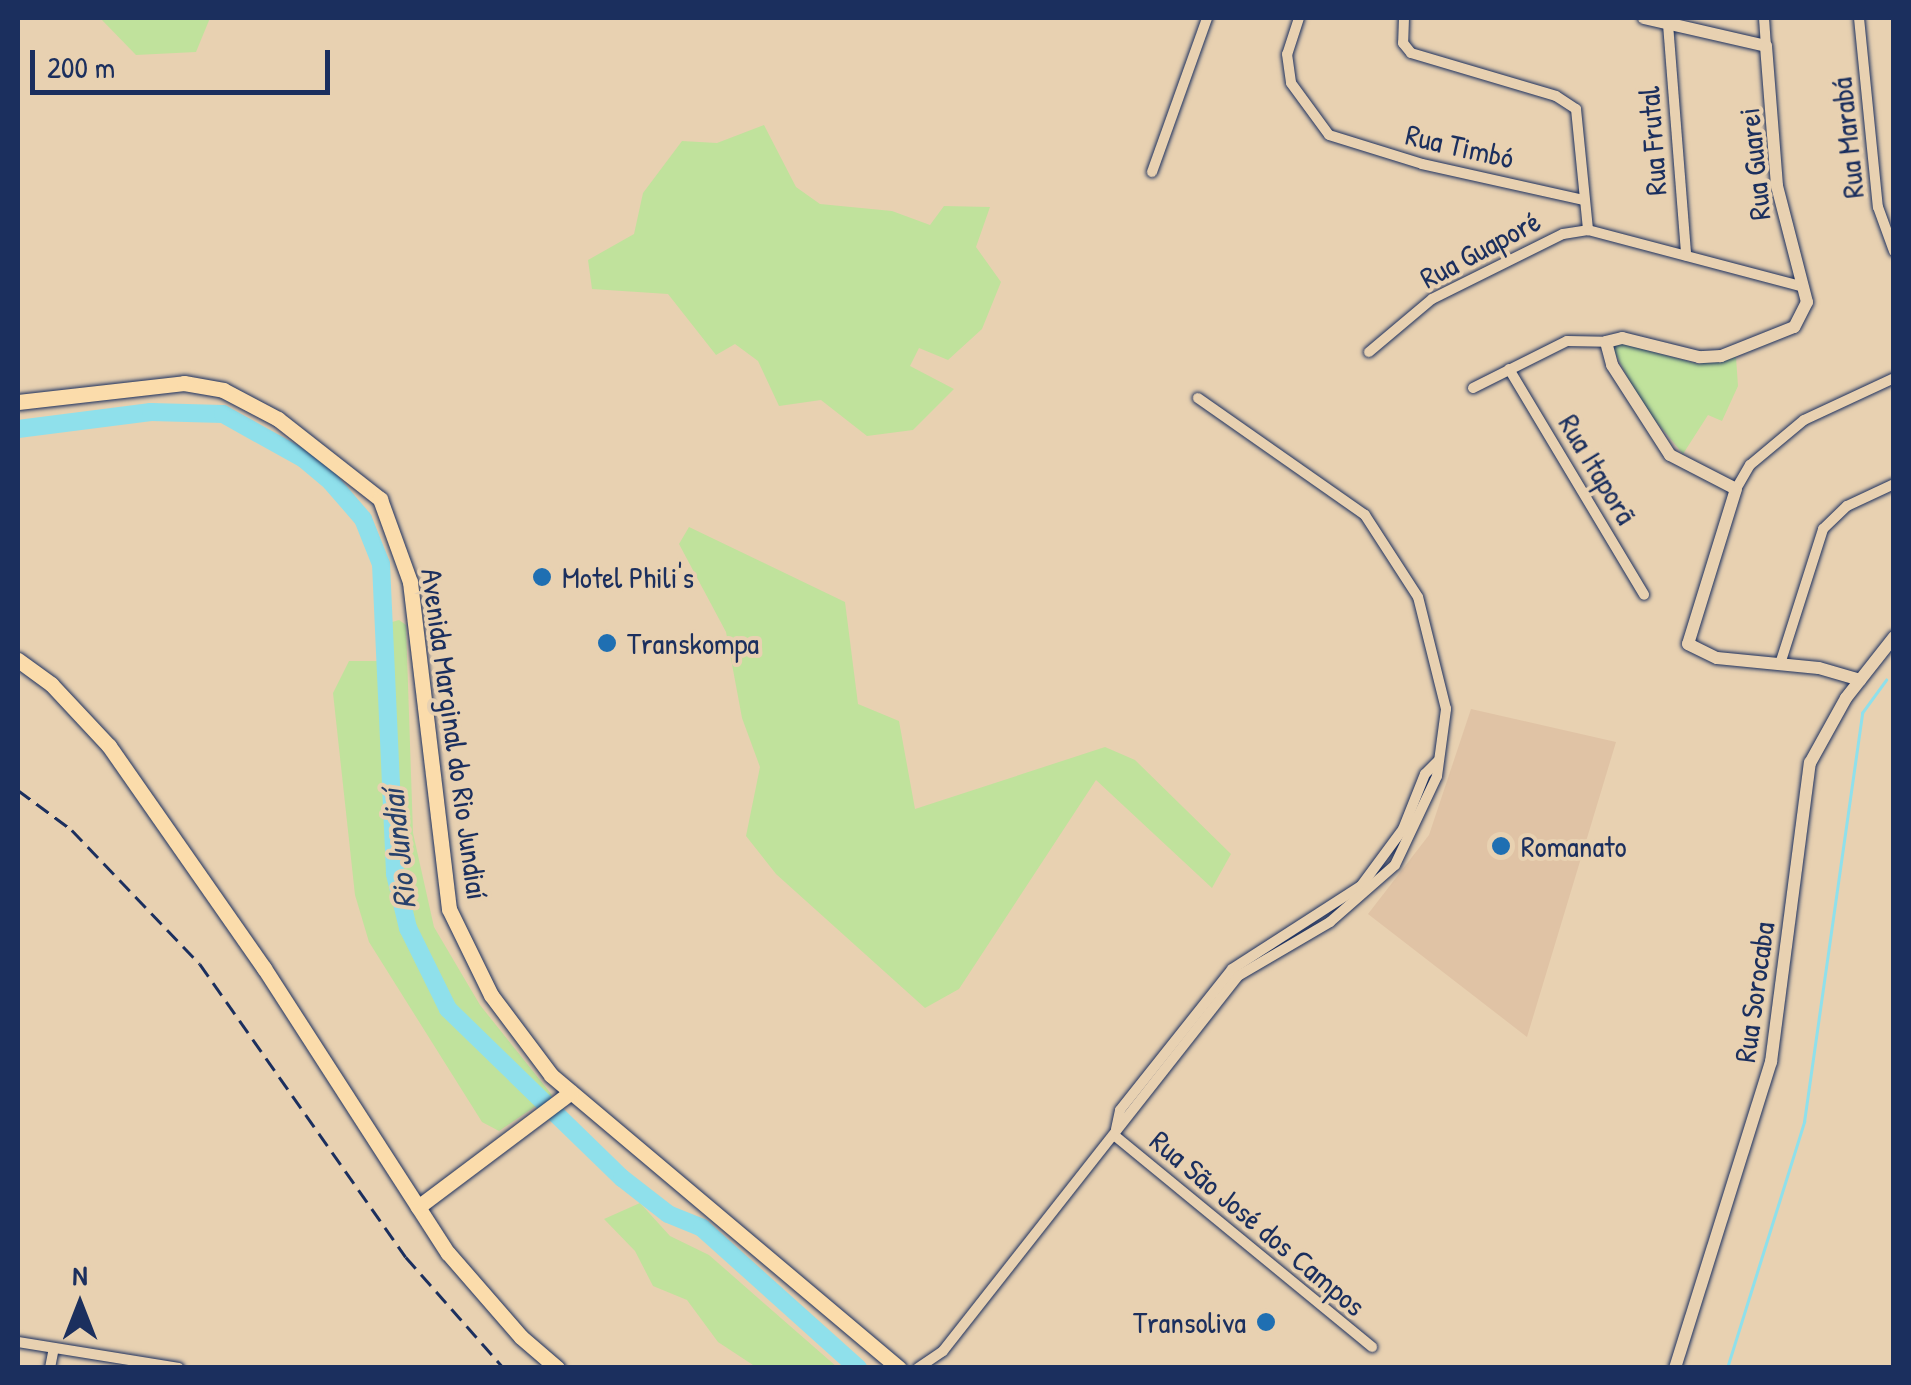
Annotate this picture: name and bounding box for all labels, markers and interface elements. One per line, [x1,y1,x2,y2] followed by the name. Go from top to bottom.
[35,30,335,92] scale bar
[47,47,115,87] text: 200 m
[1823,76,1871,200] street label: Rua Marabá
[1630,85,1674,197] street label: Rua Frutal
[1730,106,1778,222] street label: Rua Guarei
[1402,116,1518,176] street label: Rua Timbó
[1414,202,1546,296] street label: Rua Guaporé
[1551,408,1645,530] street label: Rua Itaporã
[562,559,694,595] place label: Motel Phili's
[414,566,496,902] street label: Avenida Marginal do Rio Jundiaí
[531,566,553,588] marker: Motel Phili's
[627,625,759,661] place label: Transkompa
[596,632,618,654] marker: Transkompa
[374,787,424,911] water label: Rio Jundiaí
[1521,828,1627,864] place label: Romanato
[1490,835,1512,857] marker: Romanato
[1726,920,1782,1064] street label: Rua Sorocaba
[1143,1123,1373,1323] street label: Rua São José dos Campos
[30,1255,130,1355] north arrow
[73,1256,87,1294] text: N
[1133,1304,1246,1340] place label: Transoliva
[1255,1311,1277,1333] marker: Transoliva

